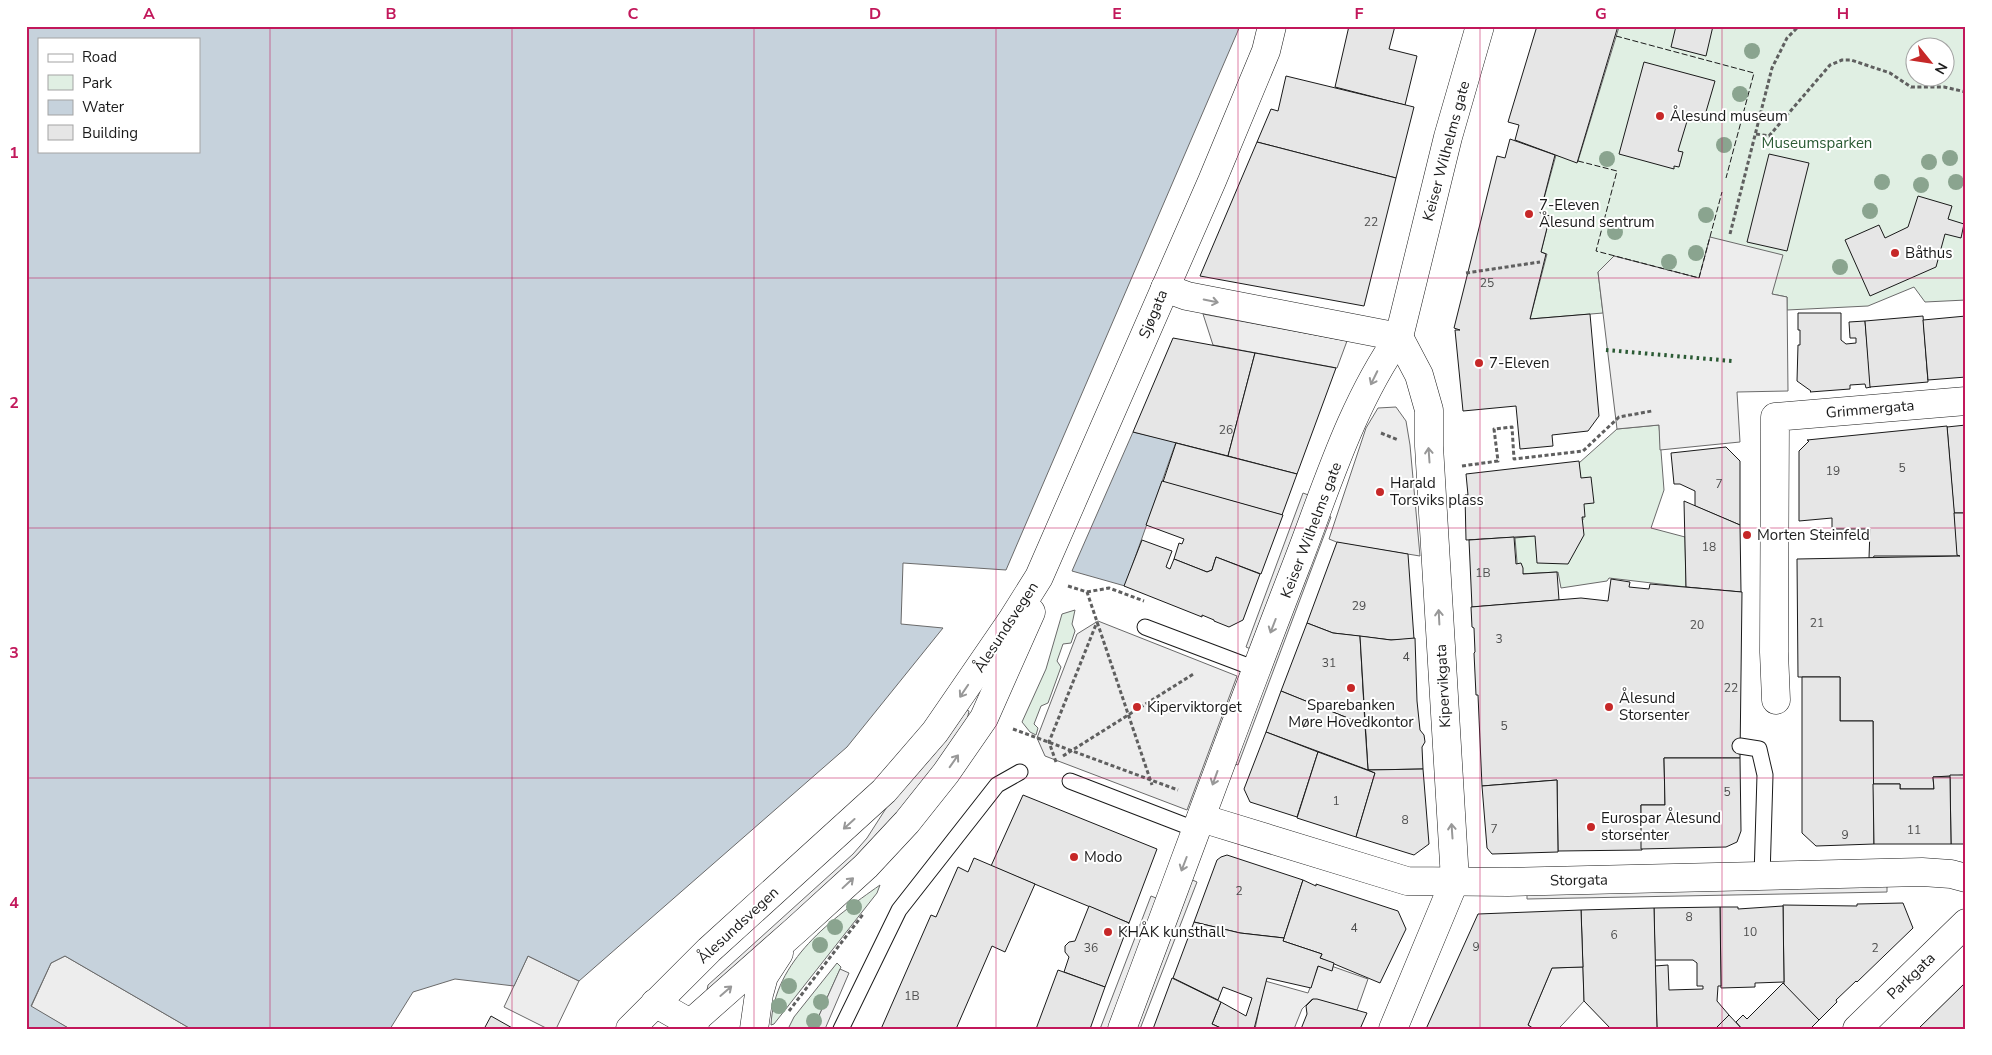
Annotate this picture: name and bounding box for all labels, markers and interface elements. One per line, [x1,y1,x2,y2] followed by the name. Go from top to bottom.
[143,3,155,25] text: A
[385,3,397,25] text: B
[628,3,639,25] text: C
[869,3,881,25] text: D
[1112,3,1122,25] text: E
[1355,3,1364,25] text: F
[1595,3,1607,25] text: G
[1837,3,1849,25] text: H
[38,38,200,152] legend
[1904,38,1954,88] north arrow
[82,47,117,67] text: Road
[1930,59,1952,78] text: N
[82,73,112,93] text: Park
[1418,79,1474,223] street label: Keiser Wilhelms gate
[82,97,125,117] text: Water
[1670,105,1788,126] place label: Ålesund museum
[1654,110,1666,122] marker: Ålesund museum
[82,123,138,143] text: Building
[1762,133,1872,153] park label: Museumsparken
[9,142,19,164] text: 1
[1539,195,1655,232] place label: 7-Eleven Ålesund sentrum
[1523,208,1535,220] marker: 7-Eleven Ålesund sentrum
[1364,214,1378,230] house number: 22
[1905,243,1953,263] place label: Båthus
[1889,247,1901,259] marker: Båthus
[1480,275,1494,291] house number: 25
[1134,287,1172,341] street label: Sjøgata
[1203,297,1219,306] one-way arrow
[1489,353,1549,373] place label: 7-Eleven
[1473,357,1485,369] marker: 7-Eleven
[1368,370,1378,385] one-way arrow
[9,392,19,414] text: 2
[1825,395,1915,423] street label: Grimmergata
[1219,422,1233,438] house number: 26
[1425,447,1434,463] one-way arrow
[1276,459,1346,601] street label: Keiser Wilhelms gate
[1898,460,1906,476] house number: 5
[1826,463,1840,479] house number: 19
[1390,473,1484,510] place label: Harald Torsviks plass
[1715,476,1723,492] house number: 7
[1374,486,1386,498] marker: Harald Torsviks plass
[1757,525,1870,545] place label: Morten Steinfeld
[1741,529,1753,541] marker: Morten Steinfeld
[1702,539,1716,555] house number: 18
[1475,565,1491,581] house number: 1B
[968,577,1043,676] street label: Ålesundsvegen
[1352,598,1366,614] house number: 29
[1435,609,1444,625] one-way arrow
[1810,615,1824,631] house number: 21
[1690,617,1704,633] house number: 20
[1268,618,1277,633] one-way arrow
[1495,631,1503,647] house number: 3
[9,642,19,664] text: 3
[1431,644,1455,728] street label: Kipervikgata
[1402,649,1410,665] house number: 4
[1322,655,1336,671] house number: 31
[1724,680,1738,696] house number: 22
[1345,682,1357,694] marker: Sparebanken Møre Hovedkontor
[959,684,969,698] one-way arrow
[1619,687,1690,725] place label: Ålesund Storsenter
[1288,695,1414,732] place label: Sparebanken Møre Hovedkontor
[1147,697,1242,717] place label: Kiperviktorget
[1131,701,1143,713] marker: Kiperviktorget
[1603,701,1615,713] marker: Ålesund Storsenter
[1500,718,1508,734] house number: 5
[950,754,960,768] one-way arrow
[1210,770,1219,785] one-way arrow
[1723,784,1731,800] house number: 5
[1332,793,1340,809] house number: 1
[1601,807,1721,845] place label: Eurospar Ålesund storsenter
[1401,812,1409,828] house number: 8
[842,818,855,830] one-way arrow
[1490,821,1498,837] house number: 7
[1585,821,1597,833] marker: Eurospar Ålesund storsenter
[1907,822,1921,838] house number: 11
[1448,824,1457,840] one-way arrow
[1841,827,1849,843] house number: 9
[1084,847,1122,867] place label: Modo
[1068,851,1080,863] marker: Modo
[1179,856,1188,871] one-way arrow
[1550,869,1608,891] street label: Storgata
[841,877,854,889] one-way arrow
[692,881,783,968] street label: Ålesundsvegen
[1235,883,1243,899] house number: 2
[9,892,19,914] text: 4
[1685,909,1693,925] house number: 8
[1350,920,1358,936] house number: 4
[1118,921,1226,942] place label: KHÅK kunsthall
[1743,924,1757,940] house number: 10
[1102,926,1114,938] marker: KHÅK kunsthall
[1610,927,1618,943] house number: 6
[1472,939,1480,955] house number: 9
[1084,940,1098,956] house number: 36
[1871,940,1879,956] house number: 2
[1883,948,1939,1004] street label: Parkgata
[720,985,733,996] one-way arrow
[904,988,920,1004] house number: 1B

